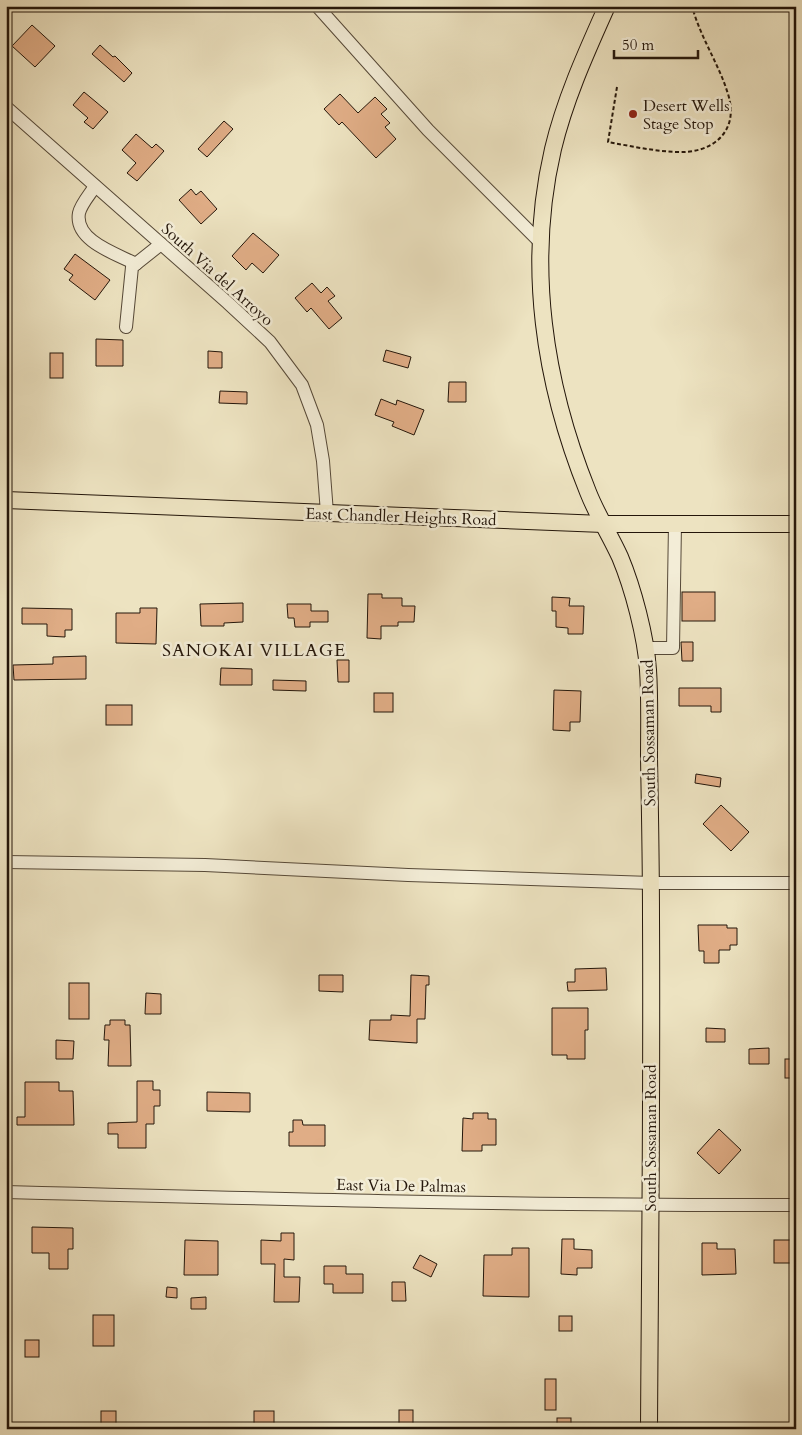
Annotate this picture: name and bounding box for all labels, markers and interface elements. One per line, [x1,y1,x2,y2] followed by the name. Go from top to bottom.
[614,28,698,60] scale bar
[622,35,654,55] text: 50 m
[643,95,730,135] place label: Desert Wells Stage Stop
[627,108,639,120] marker: Desert Wells Stage Stop
[156,218,278,331] street label: South Via del Arroyo
[305,503,497,531] street label: East Chandler Heights Road
[162,638,346,663] district label: SANOKAI VILLAGE
[637,659,661,807] street label: South Sossaman Road
[640,1064,662,1211] street label: South Sossaman Road
[336,1174,466,1198] street label: East Via De Palmas

